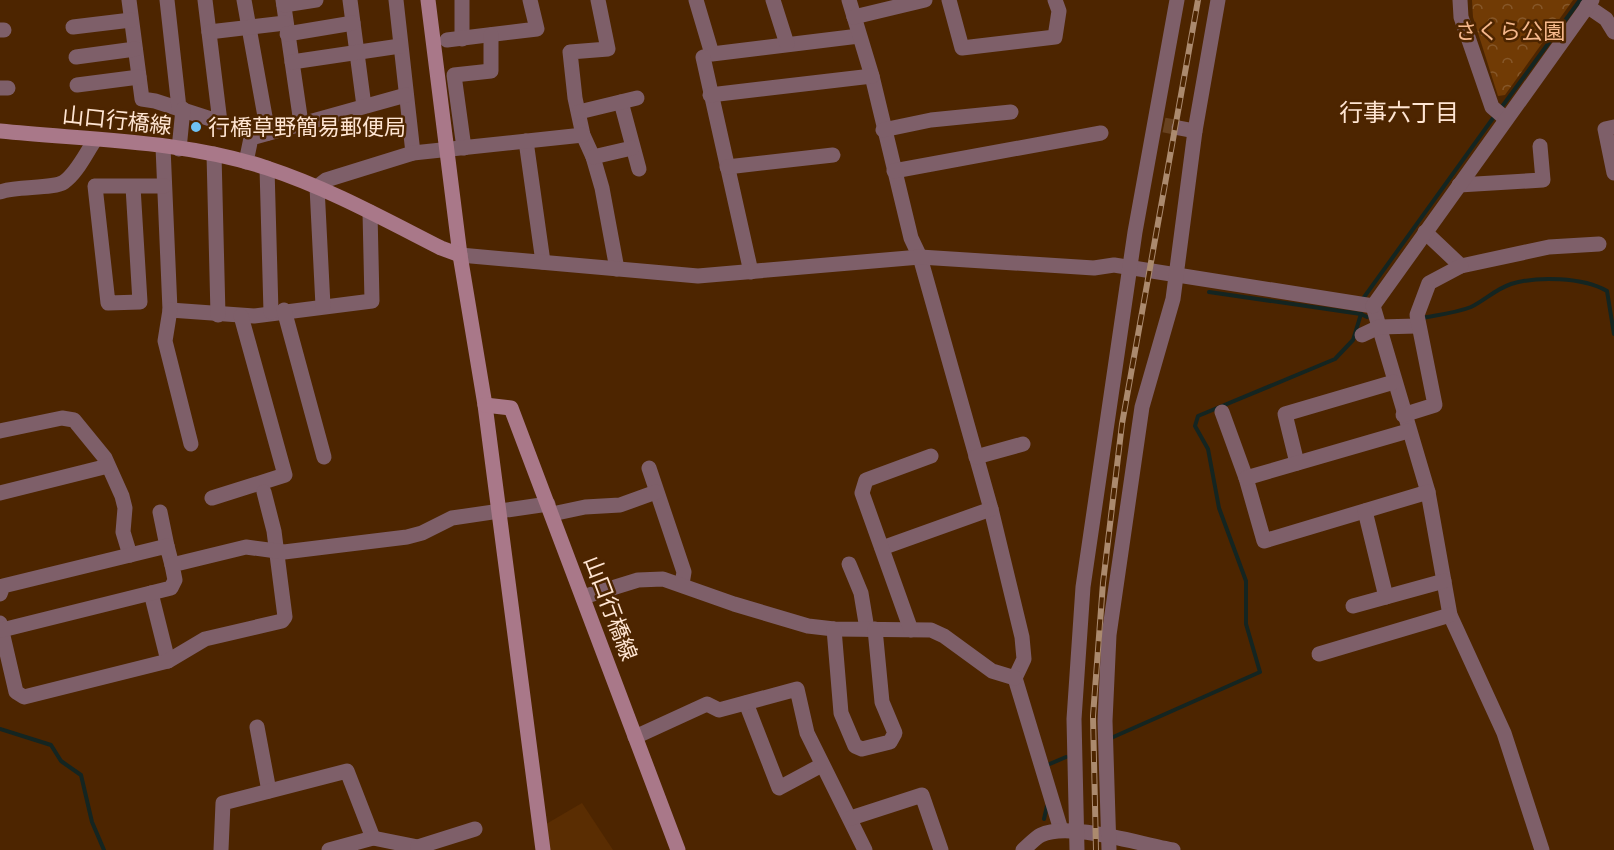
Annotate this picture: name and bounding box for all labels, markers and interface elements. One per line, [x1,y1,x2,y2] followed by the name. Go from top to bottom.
[1455,15,1565,47] park label: さくら公園
[1339,95,1459,130] district label: 行事六丁目
[61,98,173,142] street label: 山口行橋線
[208,111,406,143] place label: 行橋草野簡易郵便局
[189,120,203,134] marker: 行橋草野簡易郵便局
[576,551,646,665] street label: 山口行橋線

